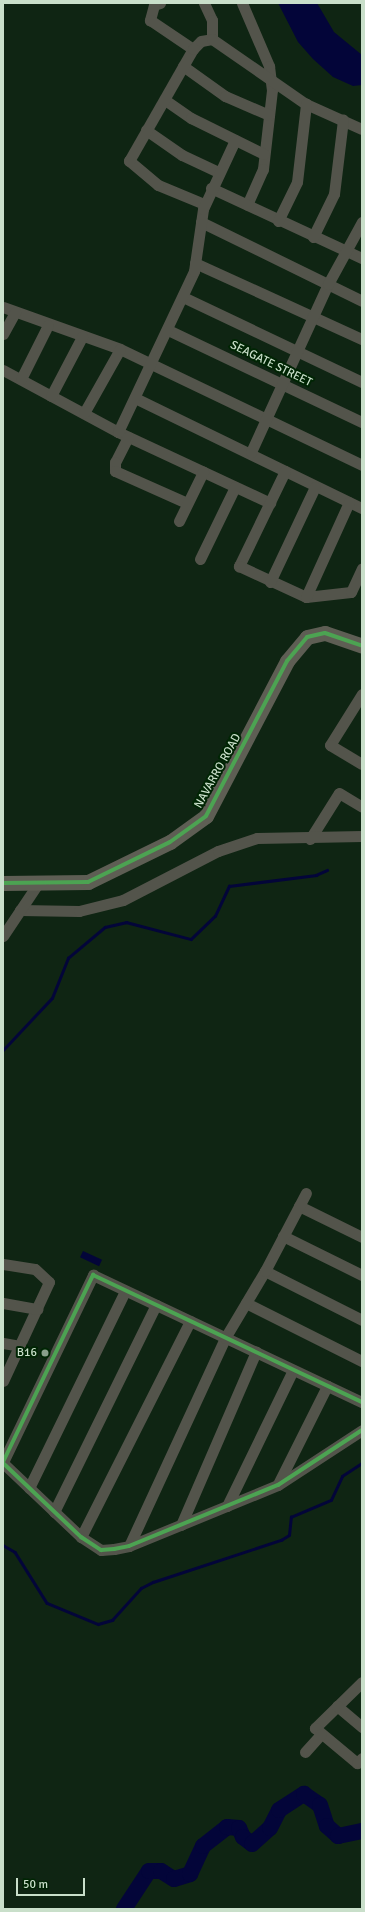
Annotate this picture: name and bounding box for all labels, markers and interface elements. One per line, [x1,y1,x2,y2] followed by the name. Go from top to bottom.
[228,338,314,390] street label: SEAGATE STREET
[192,731,244,811] street label: NAVARRO ROAD
[17,1346,37,1360] place label: B16
[40,1348,50,1358] marker: B16
[18,1870,87,1896] scale bar
[23,1877,48,1892] text: 50 m

